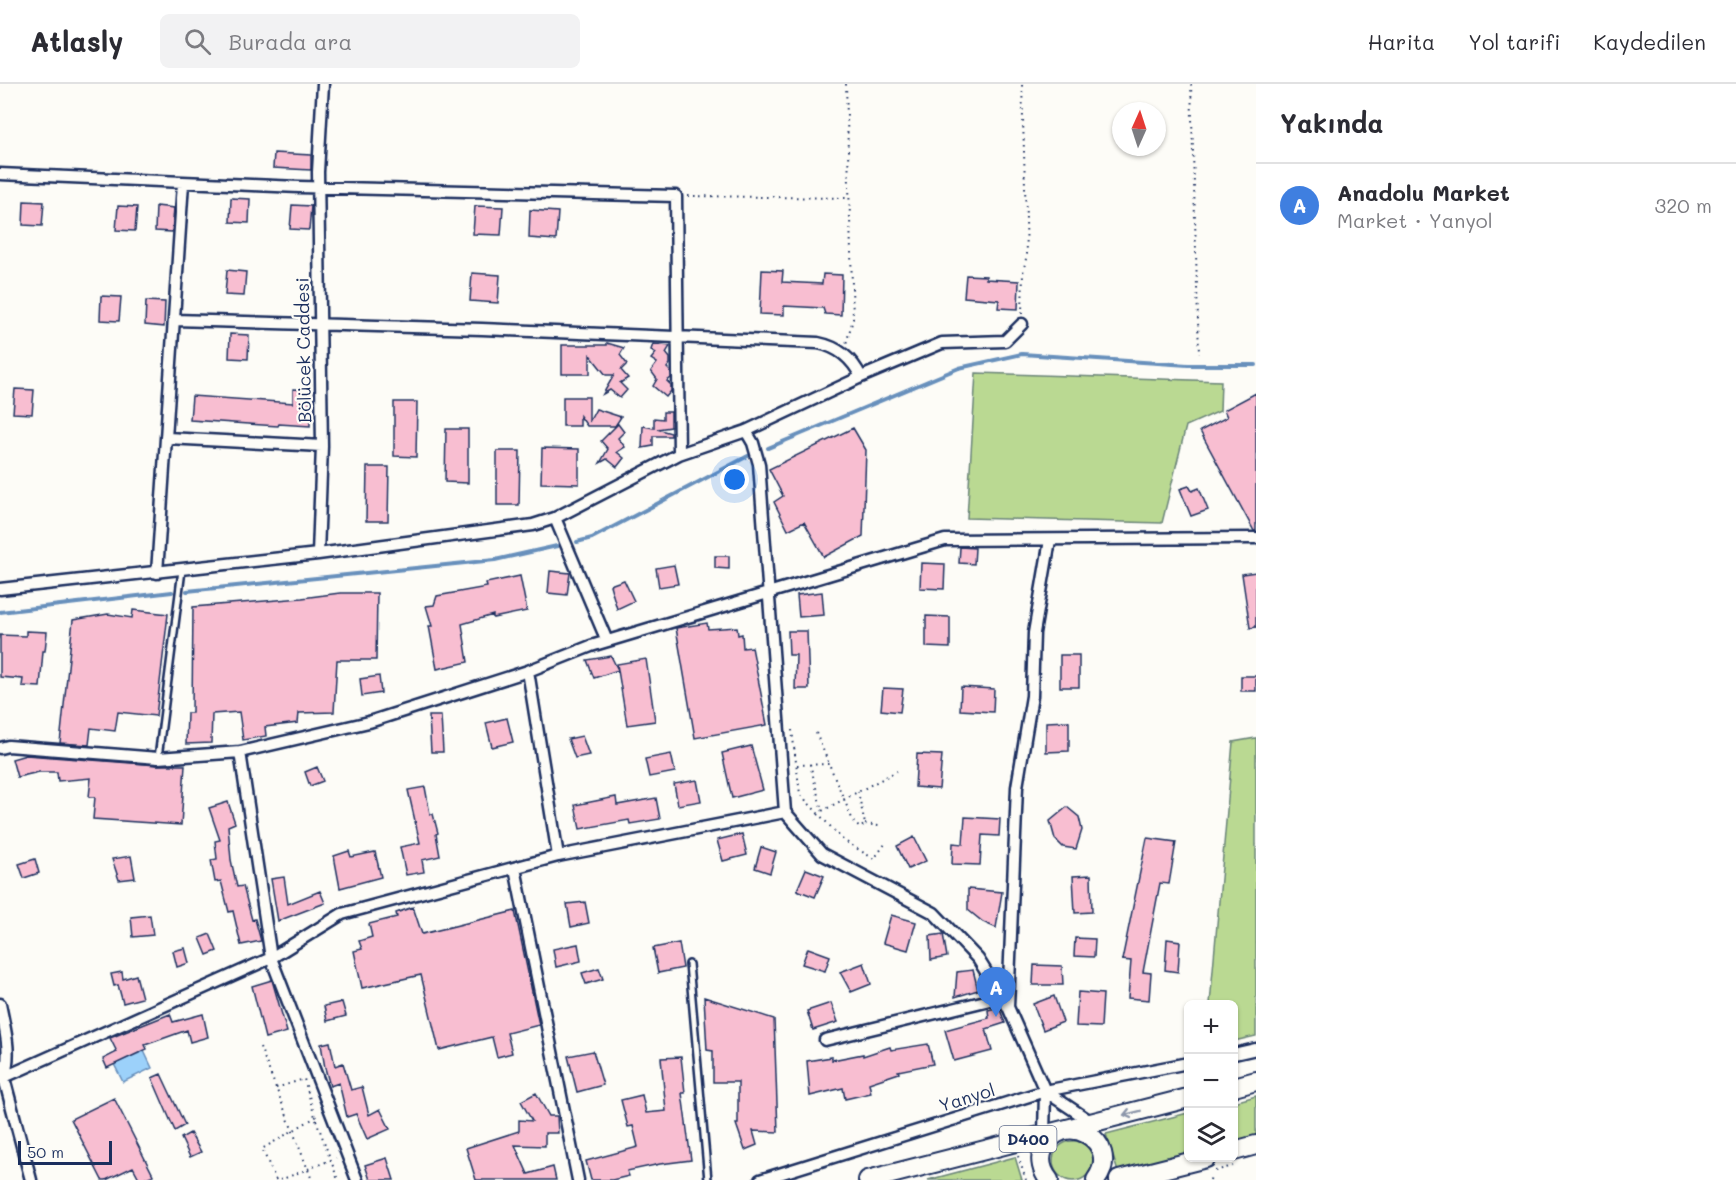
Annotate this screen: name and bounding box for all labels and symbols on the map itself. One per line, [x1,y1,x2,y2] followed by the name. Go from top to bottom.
[1112,102,1166,156] north arrow
[290,277,316,423] street label: Bölücek Caddesi
[720,465,749,494] your location
[976,968,1016,1017] pin: A
[936,1077,998,1117] street label: Yanyol
[1123,1107,1142,1119] one-way arrow
[1000,1126,1056,1152] road number: D400
[18,1138,112,1166] scale bar

